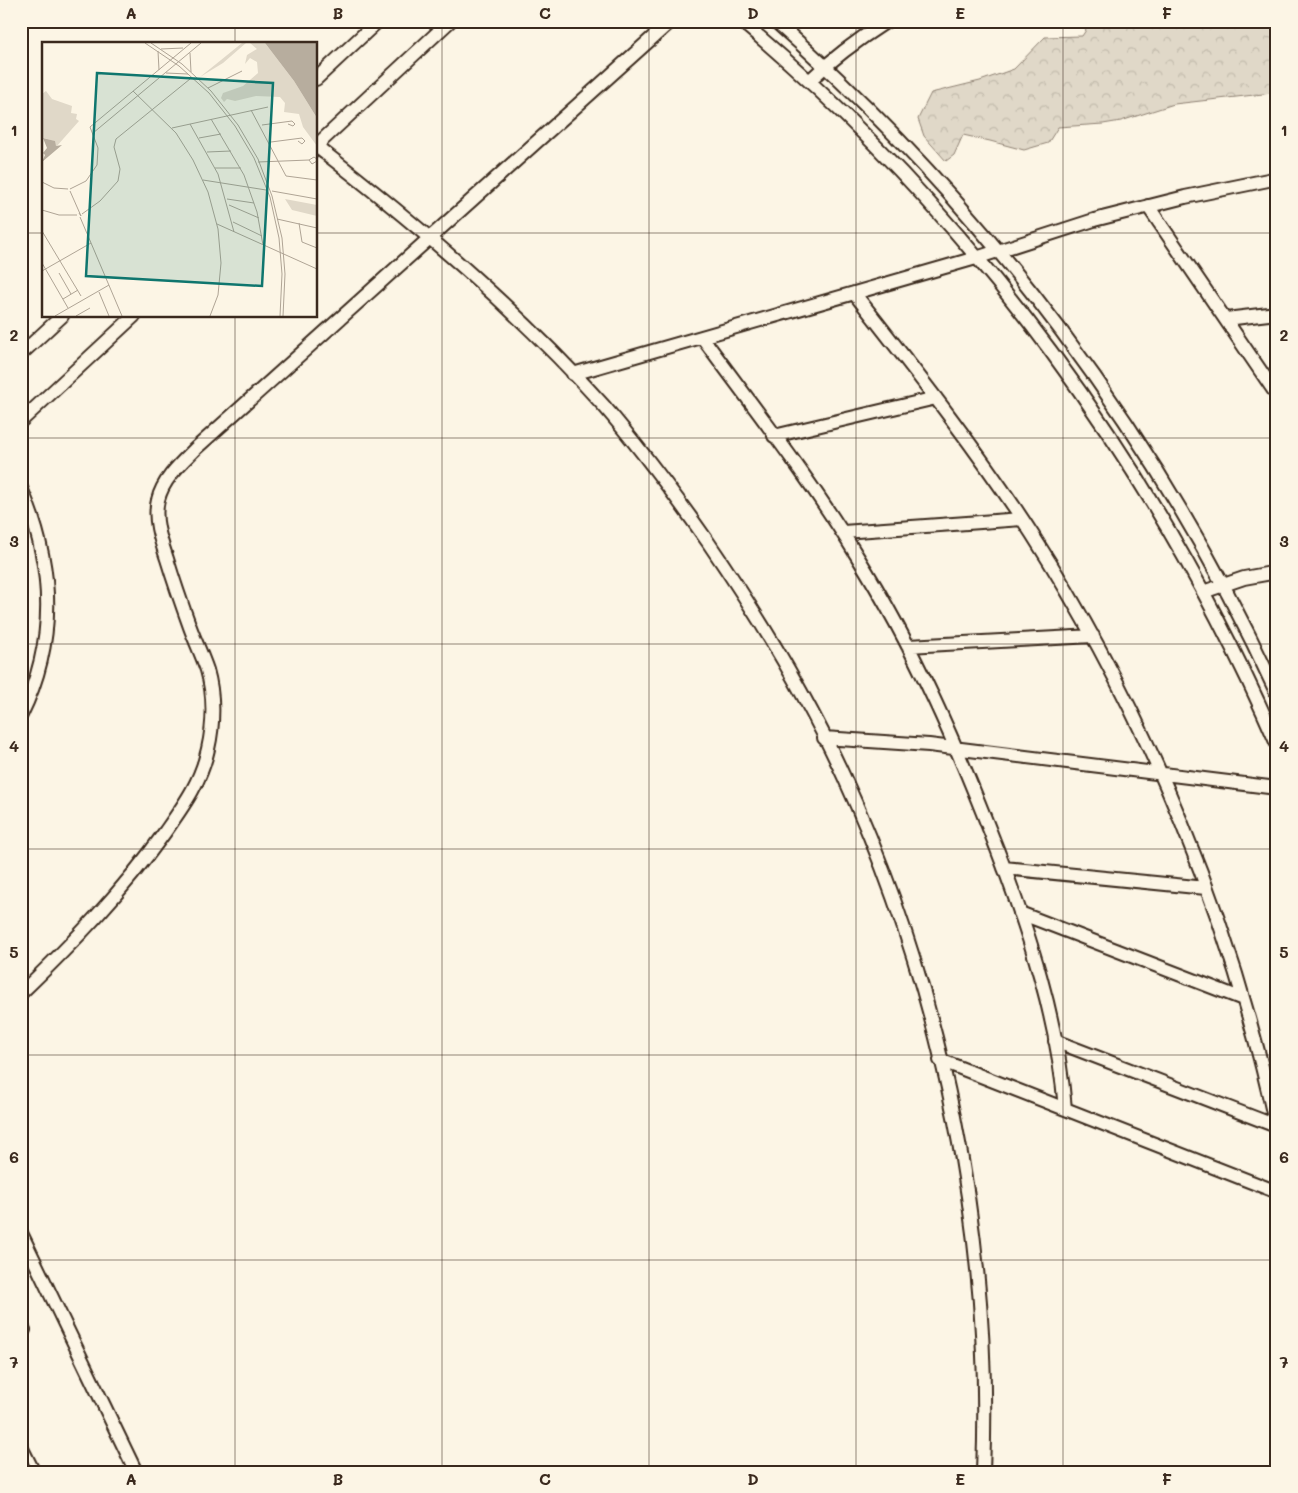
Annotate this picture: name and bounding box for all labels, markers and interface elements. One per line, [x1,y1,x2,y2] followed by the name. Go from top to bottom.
[125,2,137,23] text: A
[333,2,343,23] text: B
[539,2,551,23] text: C
[747,2,759,23] text: D
[955,2,965,23] text: E
[1162,2,1172,23] text: F
[42,42,318,318] inset map
[10,119,18,140] text: 1
[1280,119,1288,140] text: 1
[10,324,19,345] text: 2
[1280,324,1289,345] text: 2
[9,530,19,551] text: 3
[1279,530,1289,551] text: 3
[9,735,19,756] text: 4
[1279,735,1289,756] text: 4
[9,941,19,962] text: 5
[1279,941,1289,962] text: 5
[9,1146,19,1167] text: 6
[1279,1146,1289,1167] text: 6
[10,1351,19,1372] text: 7
[1280,1351,1289,1372] text: 7
[125,1468,137,1489] text: A
[333,1468,343,1489] text: B
[539,1468,551,1489] text: C
[747,1468,759,1489] text: D
[955,1468,965,1489] text: E
[1162,1468,1172,1489] text: F

